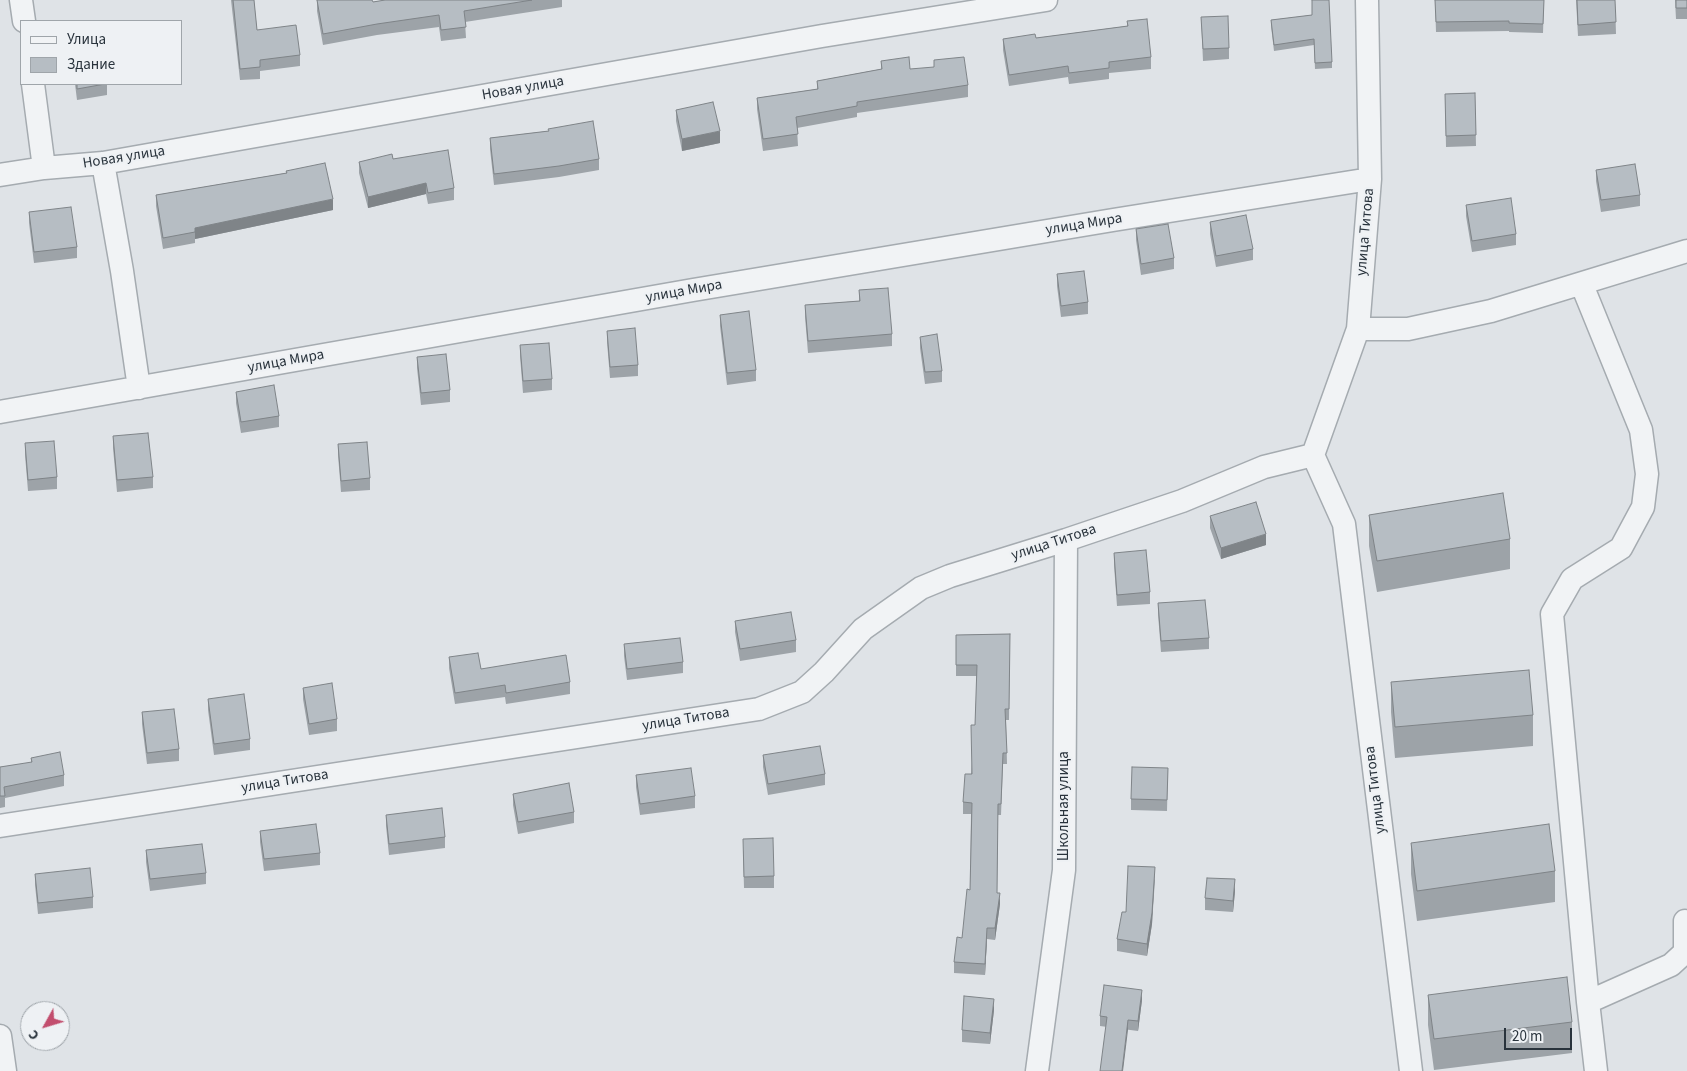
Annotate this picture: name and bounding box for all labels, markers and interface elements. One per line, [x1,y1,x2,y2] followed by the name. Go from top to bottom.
[20,20,182,85] legend
[67,29,106,50] text: Улица
[67,54,115,75] text: Здание
[481,73,565,105] street label: Новая улица
[82,143,166,173] street label: Новая улица
[1353,187,1379,277] street label: улица Титова
[1044,210,1124,240] street label: улица Мира
[644,276,724,308] street label: улица Мира
[246,346,326,378] street label: улица Мира
[1009,521,1099,565] street label: улица Титова
[641,704,731,736] street label: улица Титова
[1362,745,1390,835] street label: улица Титова
[1056,751,1074,861] street label: Школьная улица
[240,766,330,798] street label: улица Титова
[20,1001,70,1051] north arrow
[1507,1018,1574,1050] scale bar
[24,1025,44,1044] text: С
[1512,1026,1542,1047] text: 20 m

